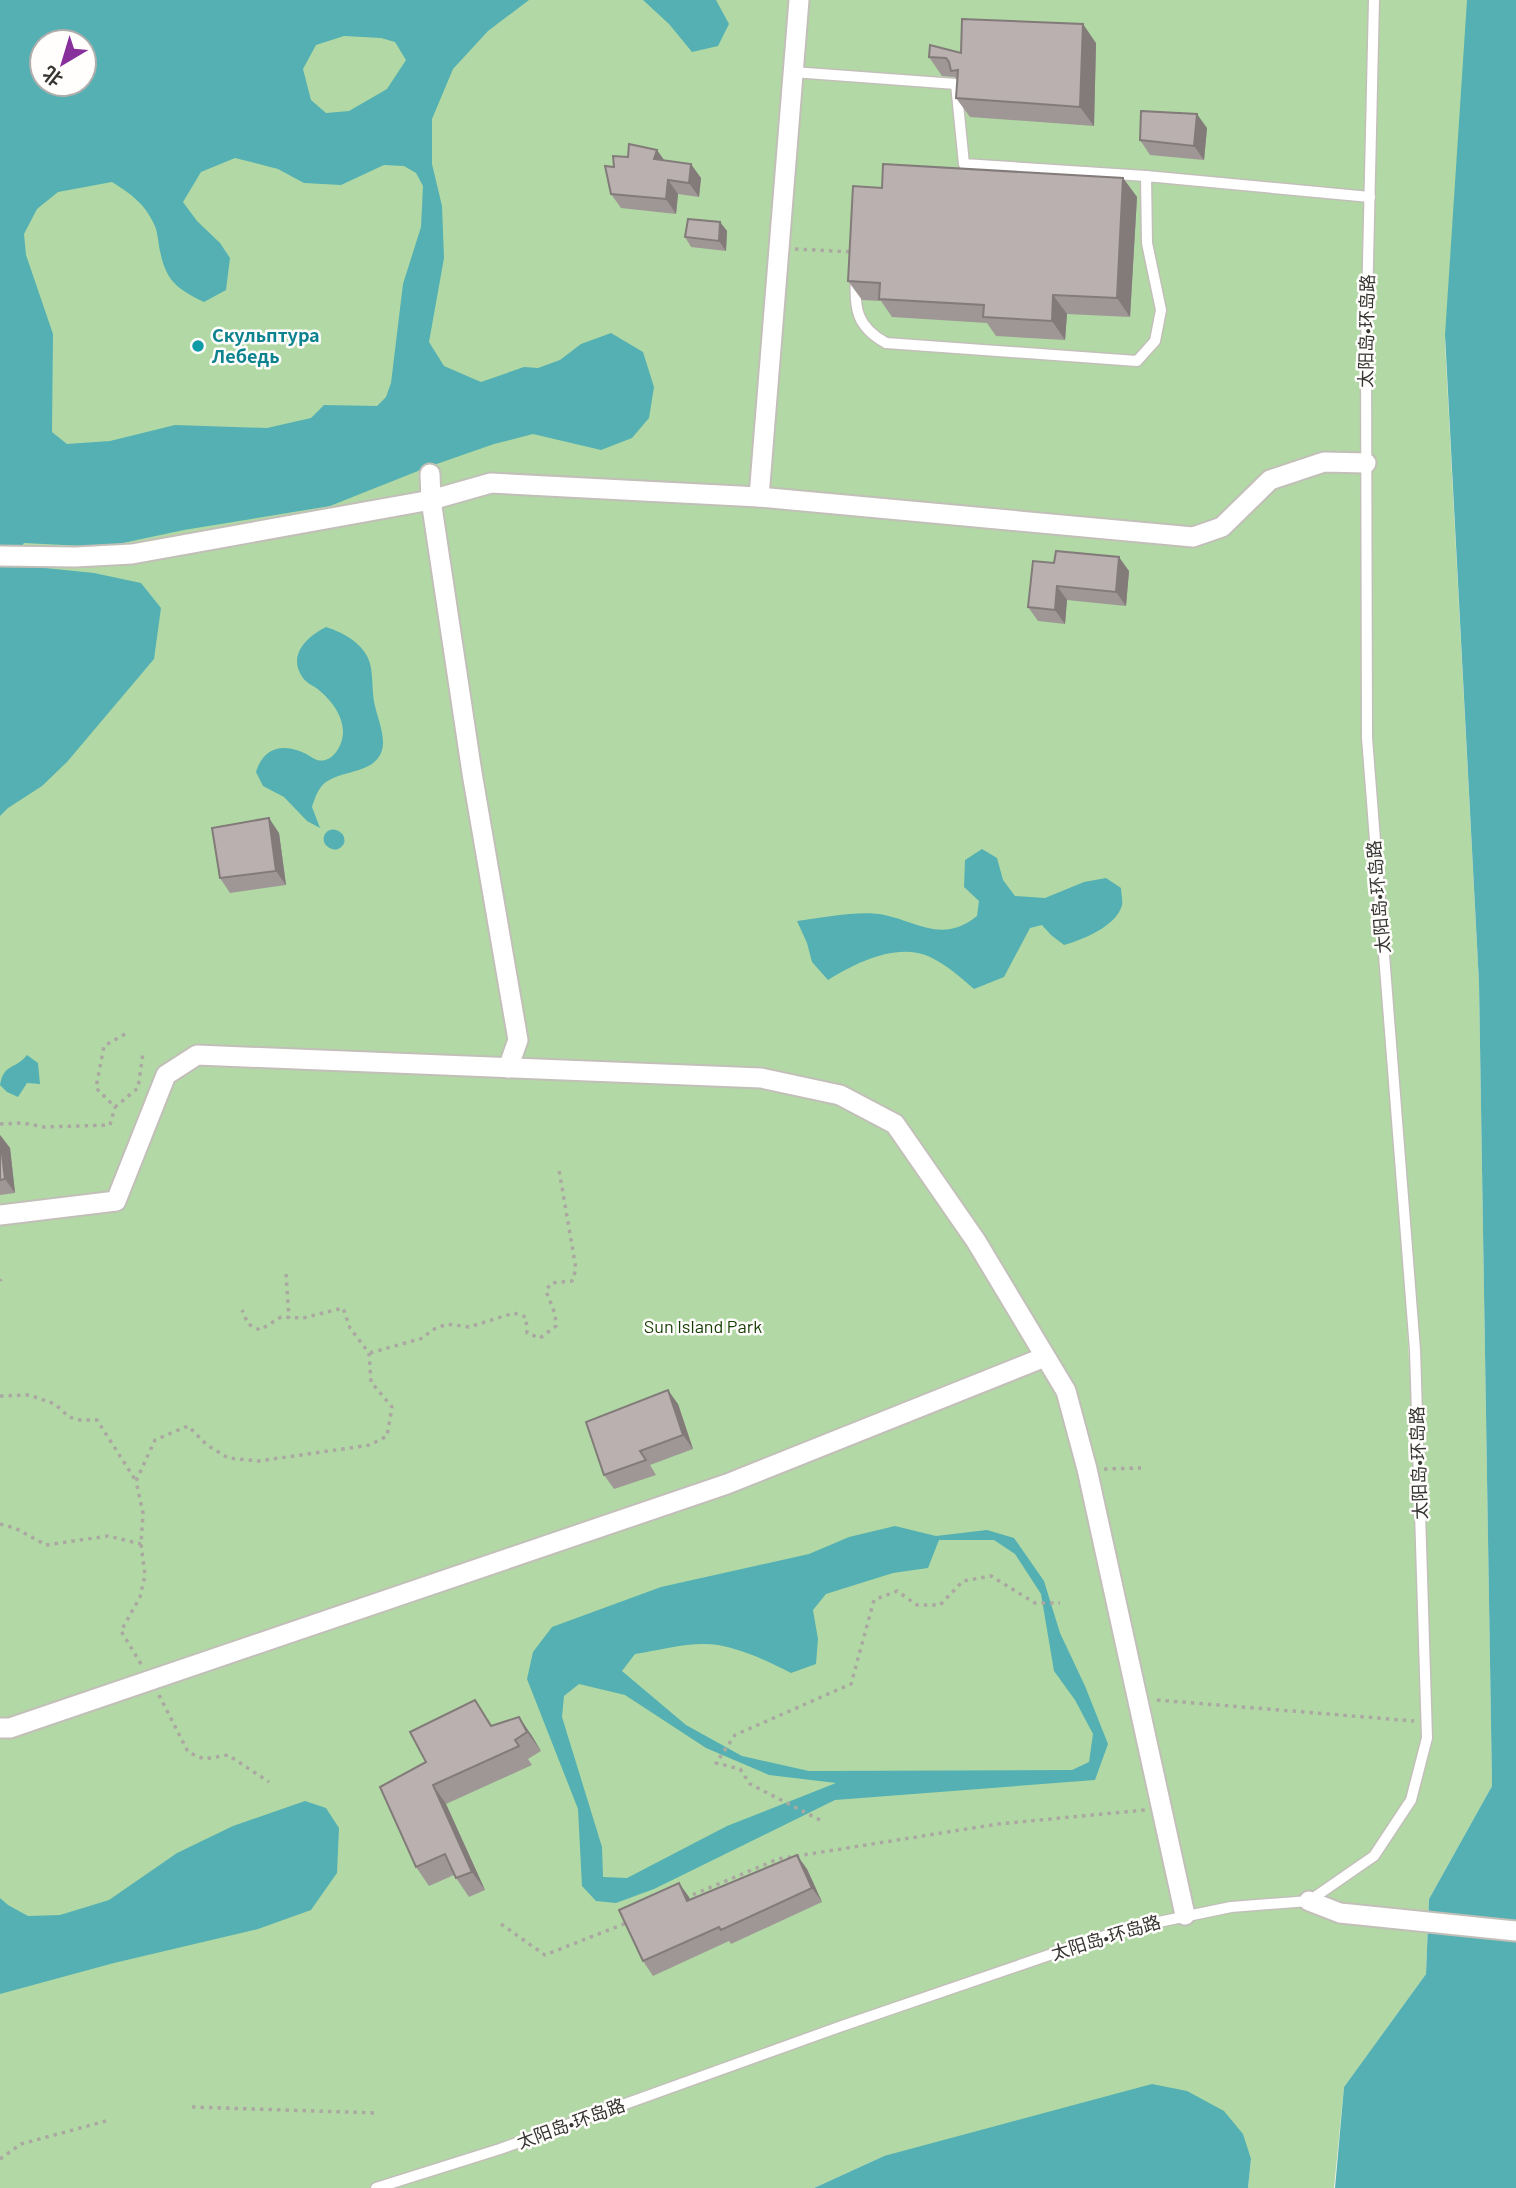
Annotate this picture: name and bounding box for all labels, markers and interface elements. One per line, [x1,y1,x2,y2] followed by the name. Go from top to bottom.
[28,28,98,98] north arrow
[38,62,67,92] text: 北
[1354,274,1378,388] street label: 太阳岛•环岛路
[211,324,320,367] place label: Скульптура Лебедь
[190,338,206,354] marker: Скульптура Лебедь
[1362,840,1394,955] street label: 太阳岛•环岛路
[644,1315,762,1337] park label: Sun Island Park
[1405,1406,1431,1520] street label: 太阳岛•环岛路
[1048,1910,1163,1964] street label: 太阳岛•环岛路
[514,2093,628,2153] street label: 太阳岛•环岛路

